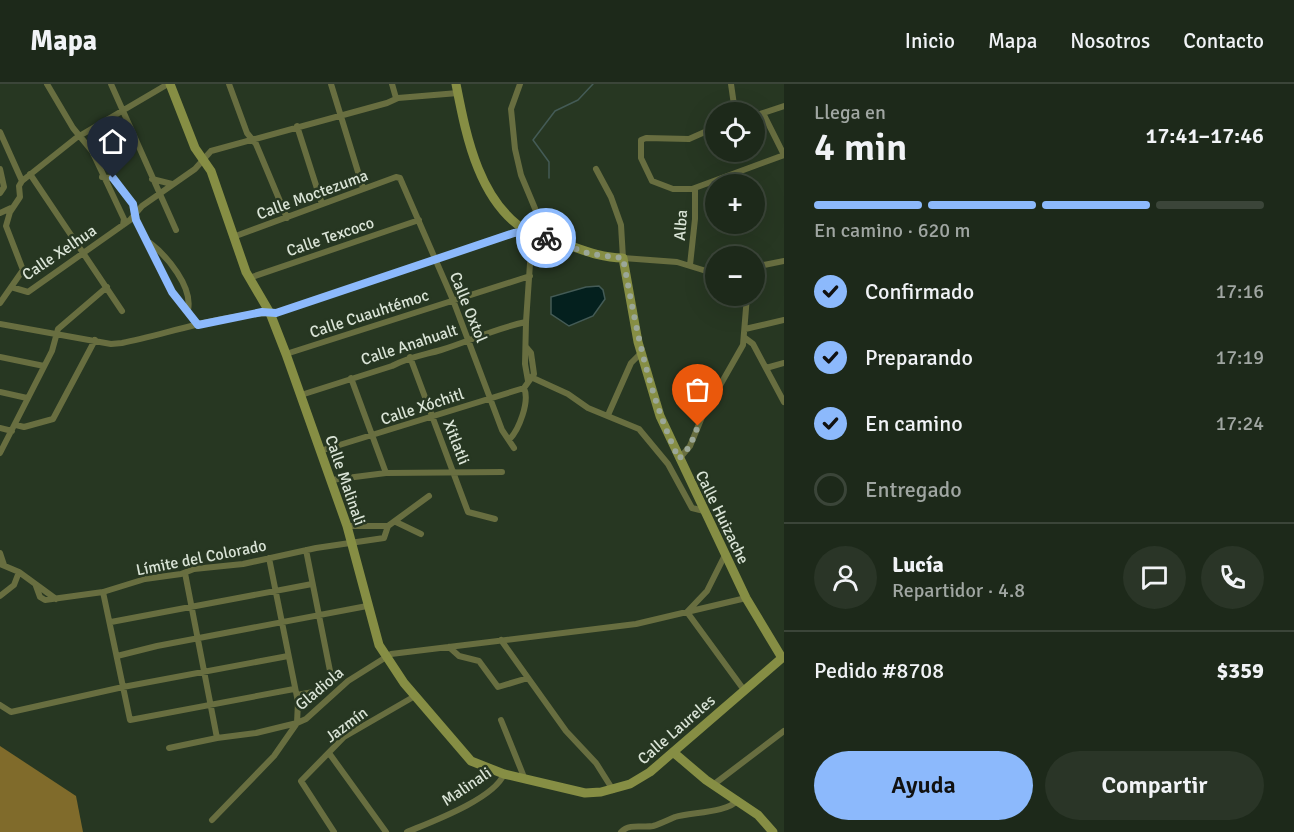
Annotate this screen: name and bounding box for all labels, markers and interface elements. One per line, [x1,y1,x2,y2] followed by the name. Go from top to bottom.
[30,24,97,58] text: Mapa
[905,28,955,54] text: Inicio
[988,28,1037,54] text: Mapa
[1070,28,1150,54] text: Nosotros
[1183,28,1264,54] text: Contacto
[814,100,886,125] text: Llega en
[705,102,765,306] map controls
[705,102,765,162] button: locate
[87,116,138,178] pin
[1146,122,1264,149] text: 17:41–17:46
[814,123,907,171] text: 4 min
[96,125,129,158] icon: home
[254,165,371,224] street label: Calle Moctezuma
[705,174,765,234] button: +
[516,208,576,268] courier
[670,209,692,241] street label: Alba
[284,213,377,261] street label: Calle Texcoco
[814,218,971,243] text: En camino · 620 m
[18,221,101,285] street label: Calle Xelhua
[530,222,563,255] icon: bike
[705,246,765,306] button: −
[445,269,491,346] street label: Calle Oxtol
[814,275,847,308] icon: check
[865,278,974,305] text: Confirmado
[1215,279,1264,304] text: 17:16
[307,285,431,343] street label: Calle Cuauhtémoc
[358,320,461,370] street label: Calle Anahualt
[814,341,847,374] icon: check
[865,344,973,371] text: Preparando
[1215,345,1264,370] text: 17:19
[672,364,723,426] pin
[681,373,714,406] icon: bag
[378,384,467,430] street label: Calle Xóchitl
[814,407,847,440] icon: check
[865,410,963,437] text: En camino
[1215,411,1264,436] text: 17:24
[438,417,474,468] street label: Xitlatli
[320,433,370,528] street label: Calle Malinali
[691,467,753,567] street label: Calle Huizache
[865,476,962,503] text: Entregado
[134,536,268,580] street label: Límite del Colorado
[814,546,877,609] button: person
[1123,546,1186,609] button: chat
[1201,546,1264,609] button: phone
[892,551,944,578] text: Lucía
[892,578,1025,603] text: Repartidor · 4.8
[814,657,944,684] text: Pedido #8708
[1216,657,1264,684] text: $359
[291,663,348,715] street label: Gladiola
[634,691,720,769] street label: Calle Laureles
[321,703,372,747] street label: Jazmín
[814,751,1033,820] button: Ayuda
[1045,751,1264,820] button: Compartir
[438,763,495,811] street label: Malinali

